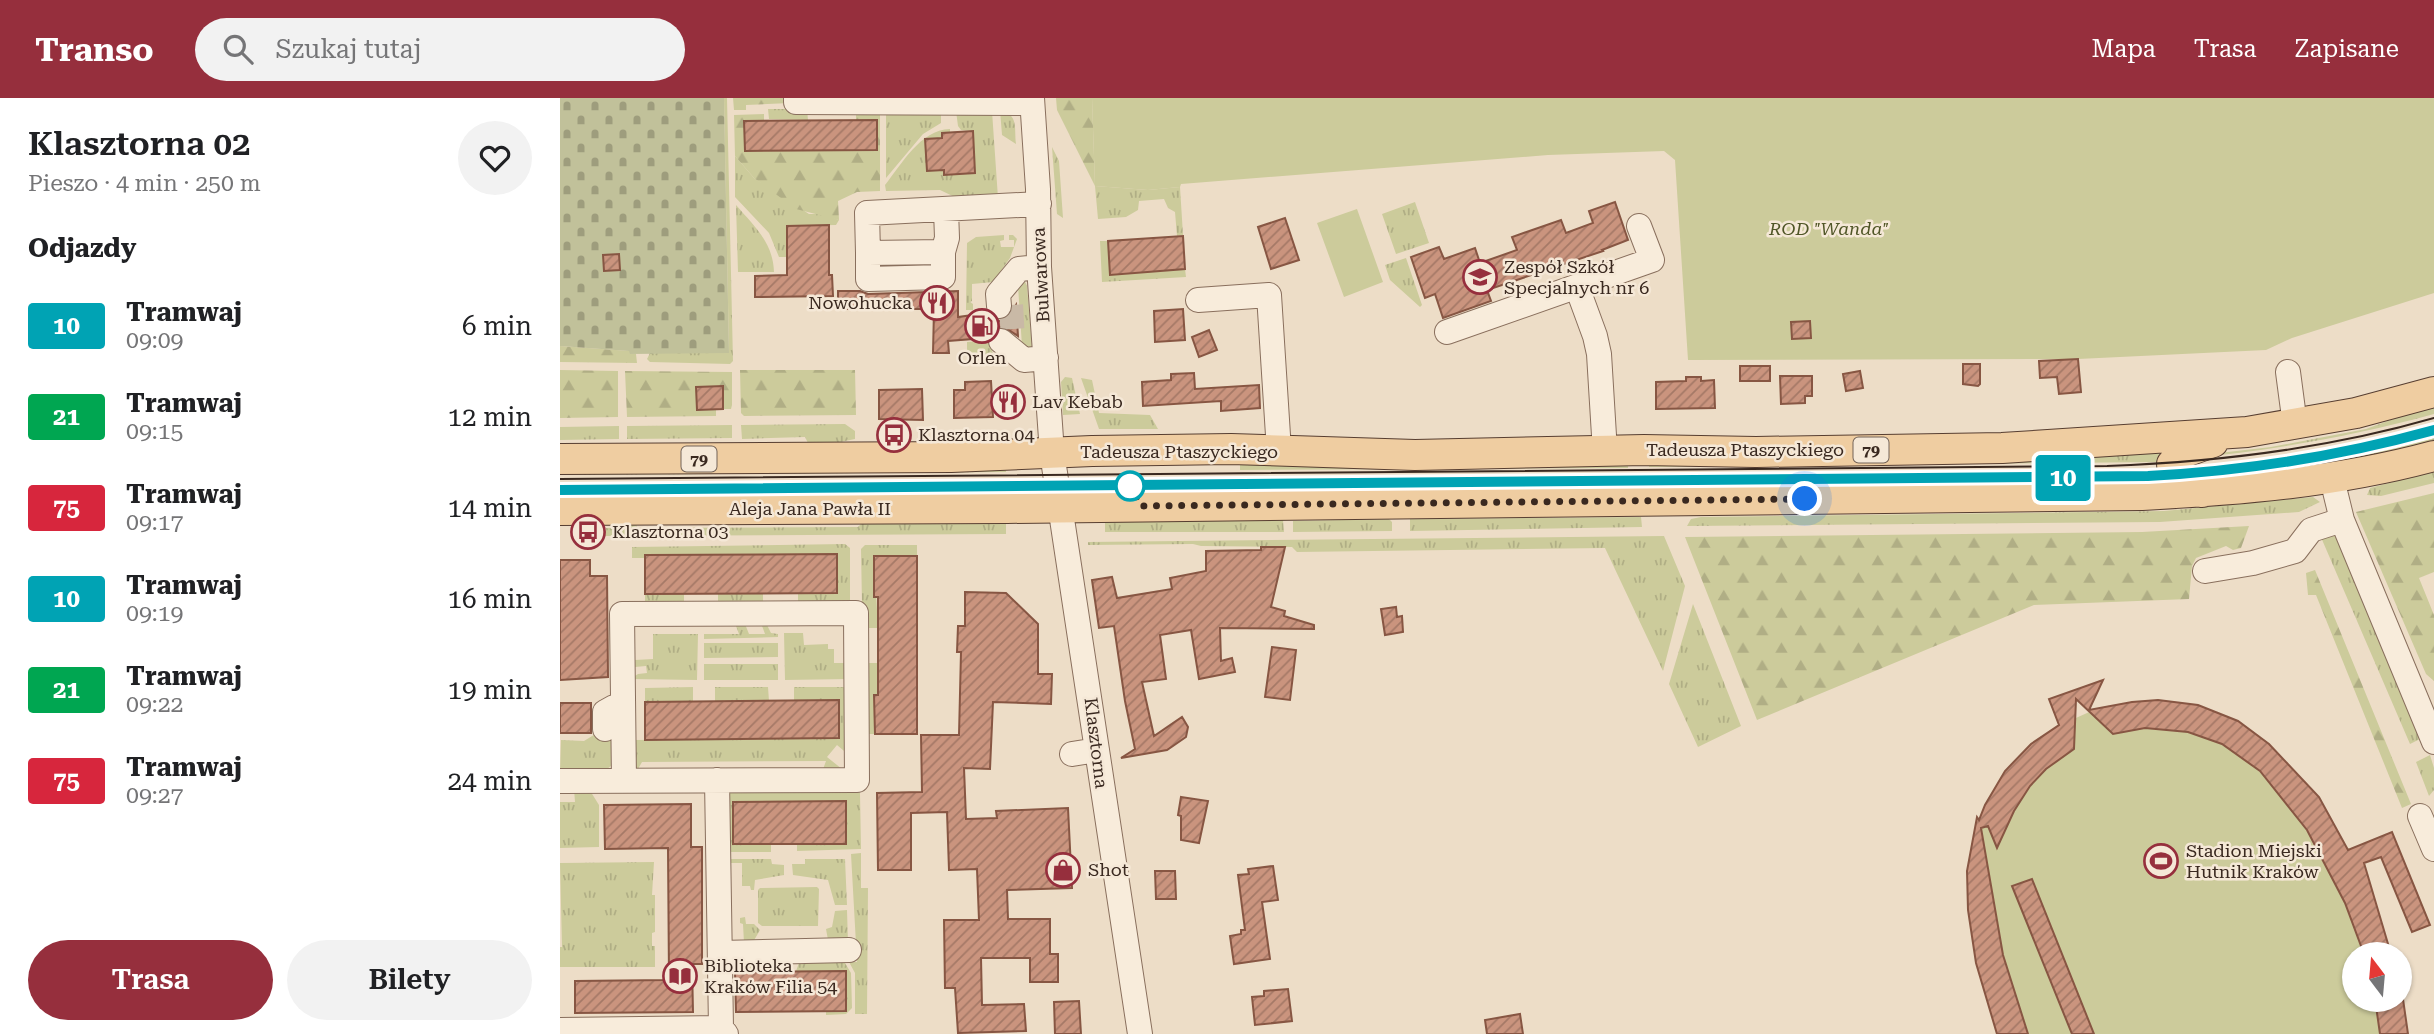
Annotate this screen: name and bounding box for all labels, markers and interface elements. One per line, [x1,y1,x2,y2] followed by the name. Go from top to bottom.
[195,18,685,81] search box
[35,30,153,69] text: Transo
[219,30,257,68] icon: search
[275,34,421,64] text: Szukaj tutaj
[2092,35,2156,63] text: Mapa
[2194,35,2256,63] text: Trasa
[2294,35,2399,63] text: Zapisane
[458,121,532,195] button: heart
[28,124,250,163] text: Klasztorna 02
[28,170,261,197] text: Pieszo · 4 min · 250 m
[1768,218,1889,239] park label: ROD "Wanda"
[1028,227,1053,323] street label: Bulwarowa
[28,233,136,263] text: Odjazdy
[1504,256,1649,298] place label: Zespół Szkół Specjalnych nr 6
[1461,258,1499,296] school or university icon: Zespół Szkół Specjalnych nr 6
[918,284,956,322] restaurant icon: Nowohucka
[808,292,912,313] place label: Nowohucka
[126,297,242,327] text: Tramwaj
[963,307,1001,345] fuel station icon: Orlen
[462,311,532,341] text: 6 min
[53,312,80,340] text: 10
[126,327,183,354] text: 09:09
[958,347,1007,368] place label: Orlen
[989,383,1027,421] restaurant icon: Lav Kebab
[126,388,242,418] text: Tramwaj
[1032,391,1123,412] place label: Lav Kebab
[448,402,532,432] text: 12 min
[53,403,80,431] text: 21
[875,416,913,454] bus stop icon: Klasztorna 04
[126,418,183,445] text: 09:15
[918,424,1035,445] place label: Klasztorna 04
[1854,438,1888,462] road number: 79
[1646,439,1844,460] street label: Tadeusza Ptaszyckiego
[1080,441,1278,462] street label: Tadeusza Ptaszyckiego
[682,446,716,472] road number: 79
[2032,455,2094,501] line badge: 10
[2050,464,2076,492] text: 10
[1115,471,1145,501] unlabelled marker
[126,479,242,509] text: Tramwaj
[1787,481,1822,516] your location
[448,493,532,523] text: 14 min
[53,494,80,522] text: 75
[729,498,891,519] street label: Aleja Jana Pawła II
[126,509,183,536] text: 09:17
[569,513,607,551] bus stop icon: Klasztorna 03
[612,521,729,542] place label: Klasztorna 03
[126,570,242,600] text: Tramwaj
[448,584,532,614] text: 16 min
[53,585,80,613] text: 10
[126,600,183,627] text: 09:19
[126,661,242,691] text: Tramwaj
[448,675,532,705] text: 19 min
[53,676,80,704] text: 21
[126,691,183,718] text: 09:22
[1080,696,1113,790] street label: Klasztorna
[126,752,242,782] text: Tramwaj
[448,766,532,796] text: 24 min
[53,767,80,795] text: 75
[126,782,183,809] text: 09:27
[2186,840,2322,882] place label: Stadion Miejski Hutnik Kraków
[2142,842,2180,880] sports icon: Stadion Miejski Hutnik Kraków
[1044,851,1082,889] shop icon: Shot
[1088,859,1129,880] place label: Shot
[28,940,273,1020] button: Trasa
[287,940,532,1020] button: Bilety
[2342,942,2412,1012] north arrow
[2342,942,2412,1012] map controls
[704,955,837,997] place label: Biblioteka Kraków Filia 54
[661,957,699,995] library icon: Biblioteka Kraków Filia 54

